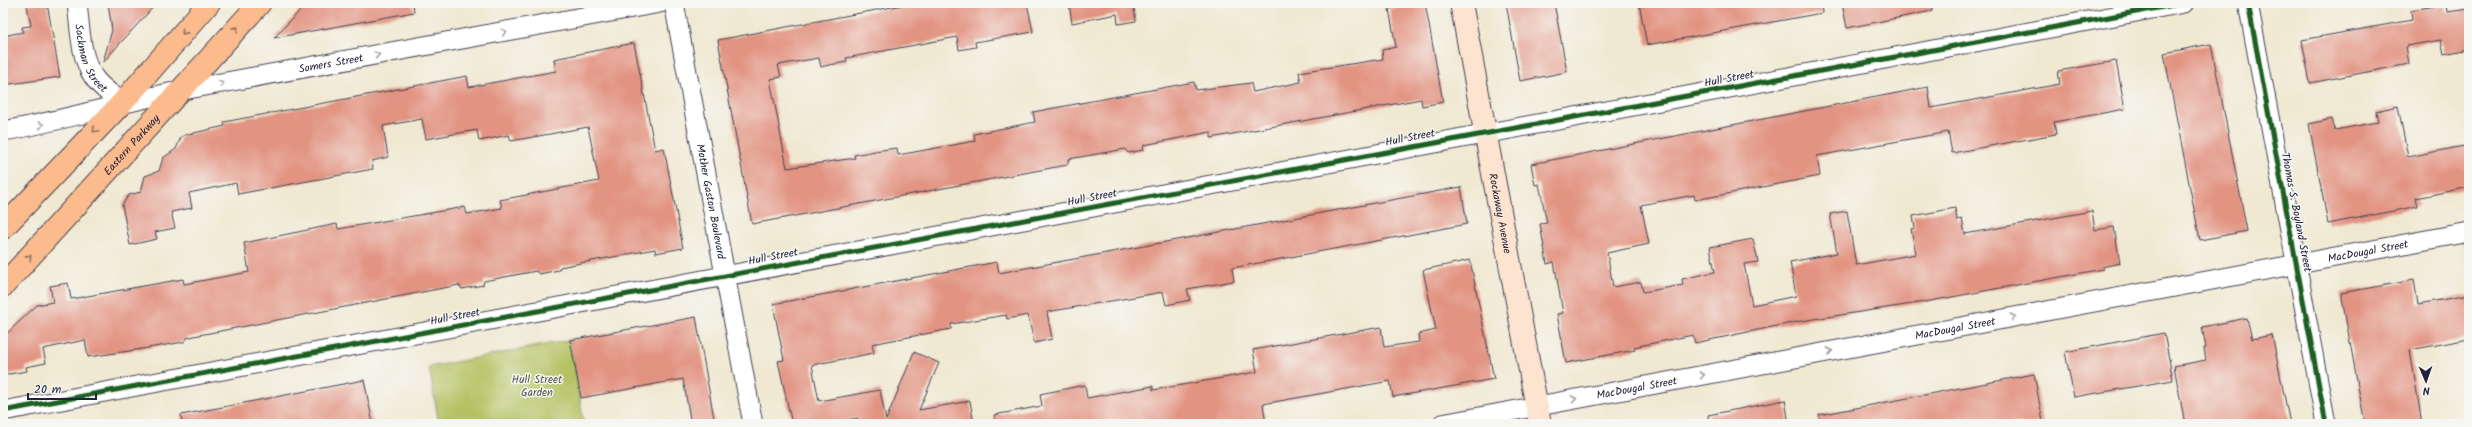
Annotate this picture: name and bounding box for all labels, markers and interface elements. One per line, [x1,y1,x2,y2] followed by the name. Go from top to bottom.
[69,23,112,98] street label: Sackman Street
[181,27,188,35] one-way arrow
[232,27,239,34] one-way arrow
[501,28,508,36] one-way arrow
[297,49,366,79] street label: Somers Street
[373,51,380,60] one-way arrow
[1703,65,1756,93] street label: Hull Street
[218,80,224,88] one-way arrow
[100,110,165,180] street label: Eastern Parkway
[38,121,45,129] one-way arrow
[1384,124,1437,152] street label: Hull Street
[92,125,100,133] one-way arrow
[691,143,730,261] street label: Mother Gaston Boulevard
[2276,151,2317,274] street label: Thomas S. Boyland Street
[1483,172,1516,255] street label: Rockaway Avenue
[1066,184,1119,212] street label: Hull Street
[2326,235,2411,268] street label: MacDougal Street
[747,243,800,271] street label: Hull Street
[24,254,32,262] one-way arrow
[429,303,482,331] street label: Hull Street
[1914,313,1998,345] street label: MacDougal Street
[2010,313,2016,322] one-way arrow
[1827,348,1833,356] one-way arrow
[2406,361,2446,401] north arrow
[512,371,563,402] park label: Hull Street Garden
[1699,371,1705,380] one-way arrow
[1595,372,1679,405] street label: MacDougal Street
[28,375,96,401] scale bar
[34,380,62,399] text: 20 m
[2422,381,2430,399] text: N
[1571,395,1578,404] one-way arrow

